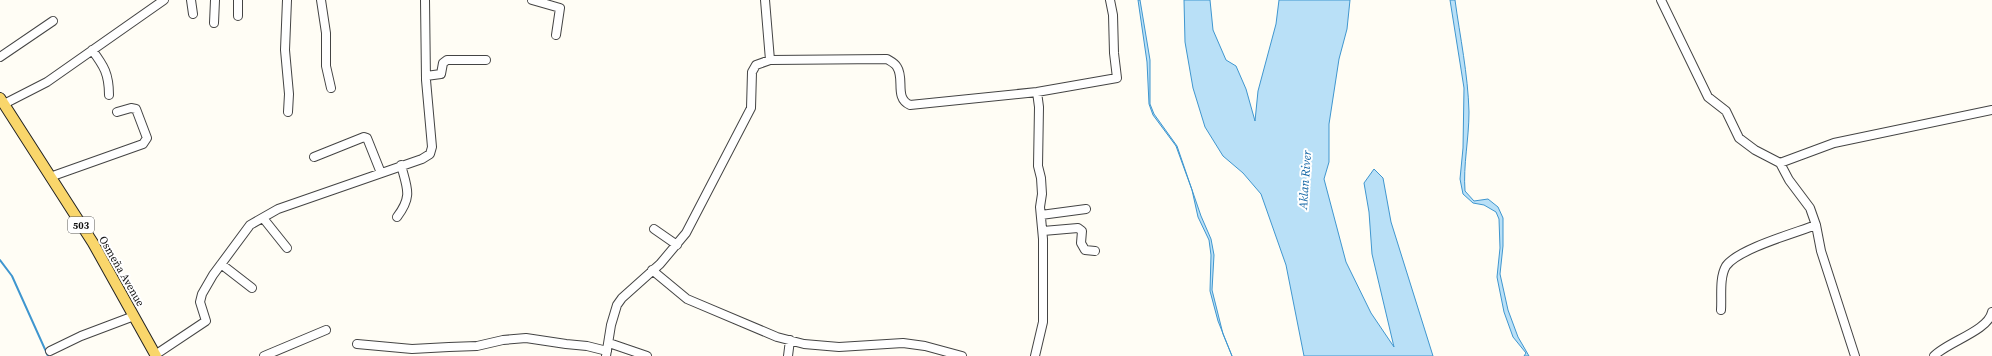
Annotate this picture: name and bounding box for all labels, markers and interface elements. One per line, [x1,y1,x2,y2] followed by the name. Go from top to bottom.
[1295,149,1315,211] water label: Aklan River
[68,217,94,233] road number: 503
[95,233,148,310] street label: Osmeña Avenue

